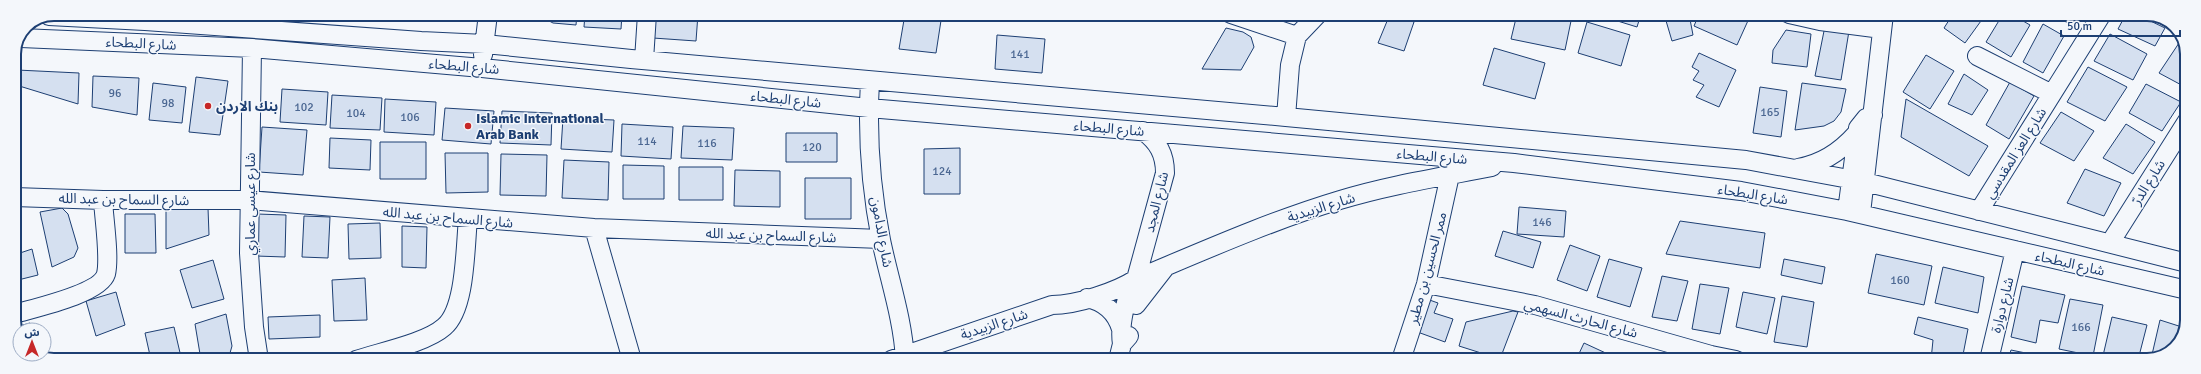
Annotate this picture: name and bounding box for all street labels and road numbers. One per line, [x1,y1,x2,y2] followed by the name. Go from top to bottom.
[105,33,177,56] street label: شارع البطحاء
[428,55,500,80] street label: شارع البطحاء
[750,87,822,114] street label: شارع البطحاء
[1981,105,2052,203] street label: شارع العز المقدسي
[1073,117,1145,142] street label: شارع البطحاء
[1396,145,1468,170] street label: شارع البطحاء
[242,153,261,255] street label: شارع عيسى عماري
[2127,157,2171,210] street label: شارع الدرّ
[1141,170,1174,235] street label: شارع المجد
[1716,181,1789,210] street label: شارع البطحاء
[1285,189,1358,228] street label: شارع الزبيدية
[58,190,190,211] street label: شارع السماح بن عبد الله
[865,195,896,269] street label: شارع الدامون
[382,203,514,234] street label: شارع السماح بن عبد الله
[1404,210,1451,327] street label: ممر الحسين بن مطير
[705,225,837,248] street label: شارع السماح بن عبد الله
[2033,247,2106,282] street label: شارع البطحاء
[1987,275,2020,335] street label: شارع دوارة
[1522,295,1640,344] street label: شارع الحارث السهمي
[958,306,1031,345] street label: شارع الزبيدية

